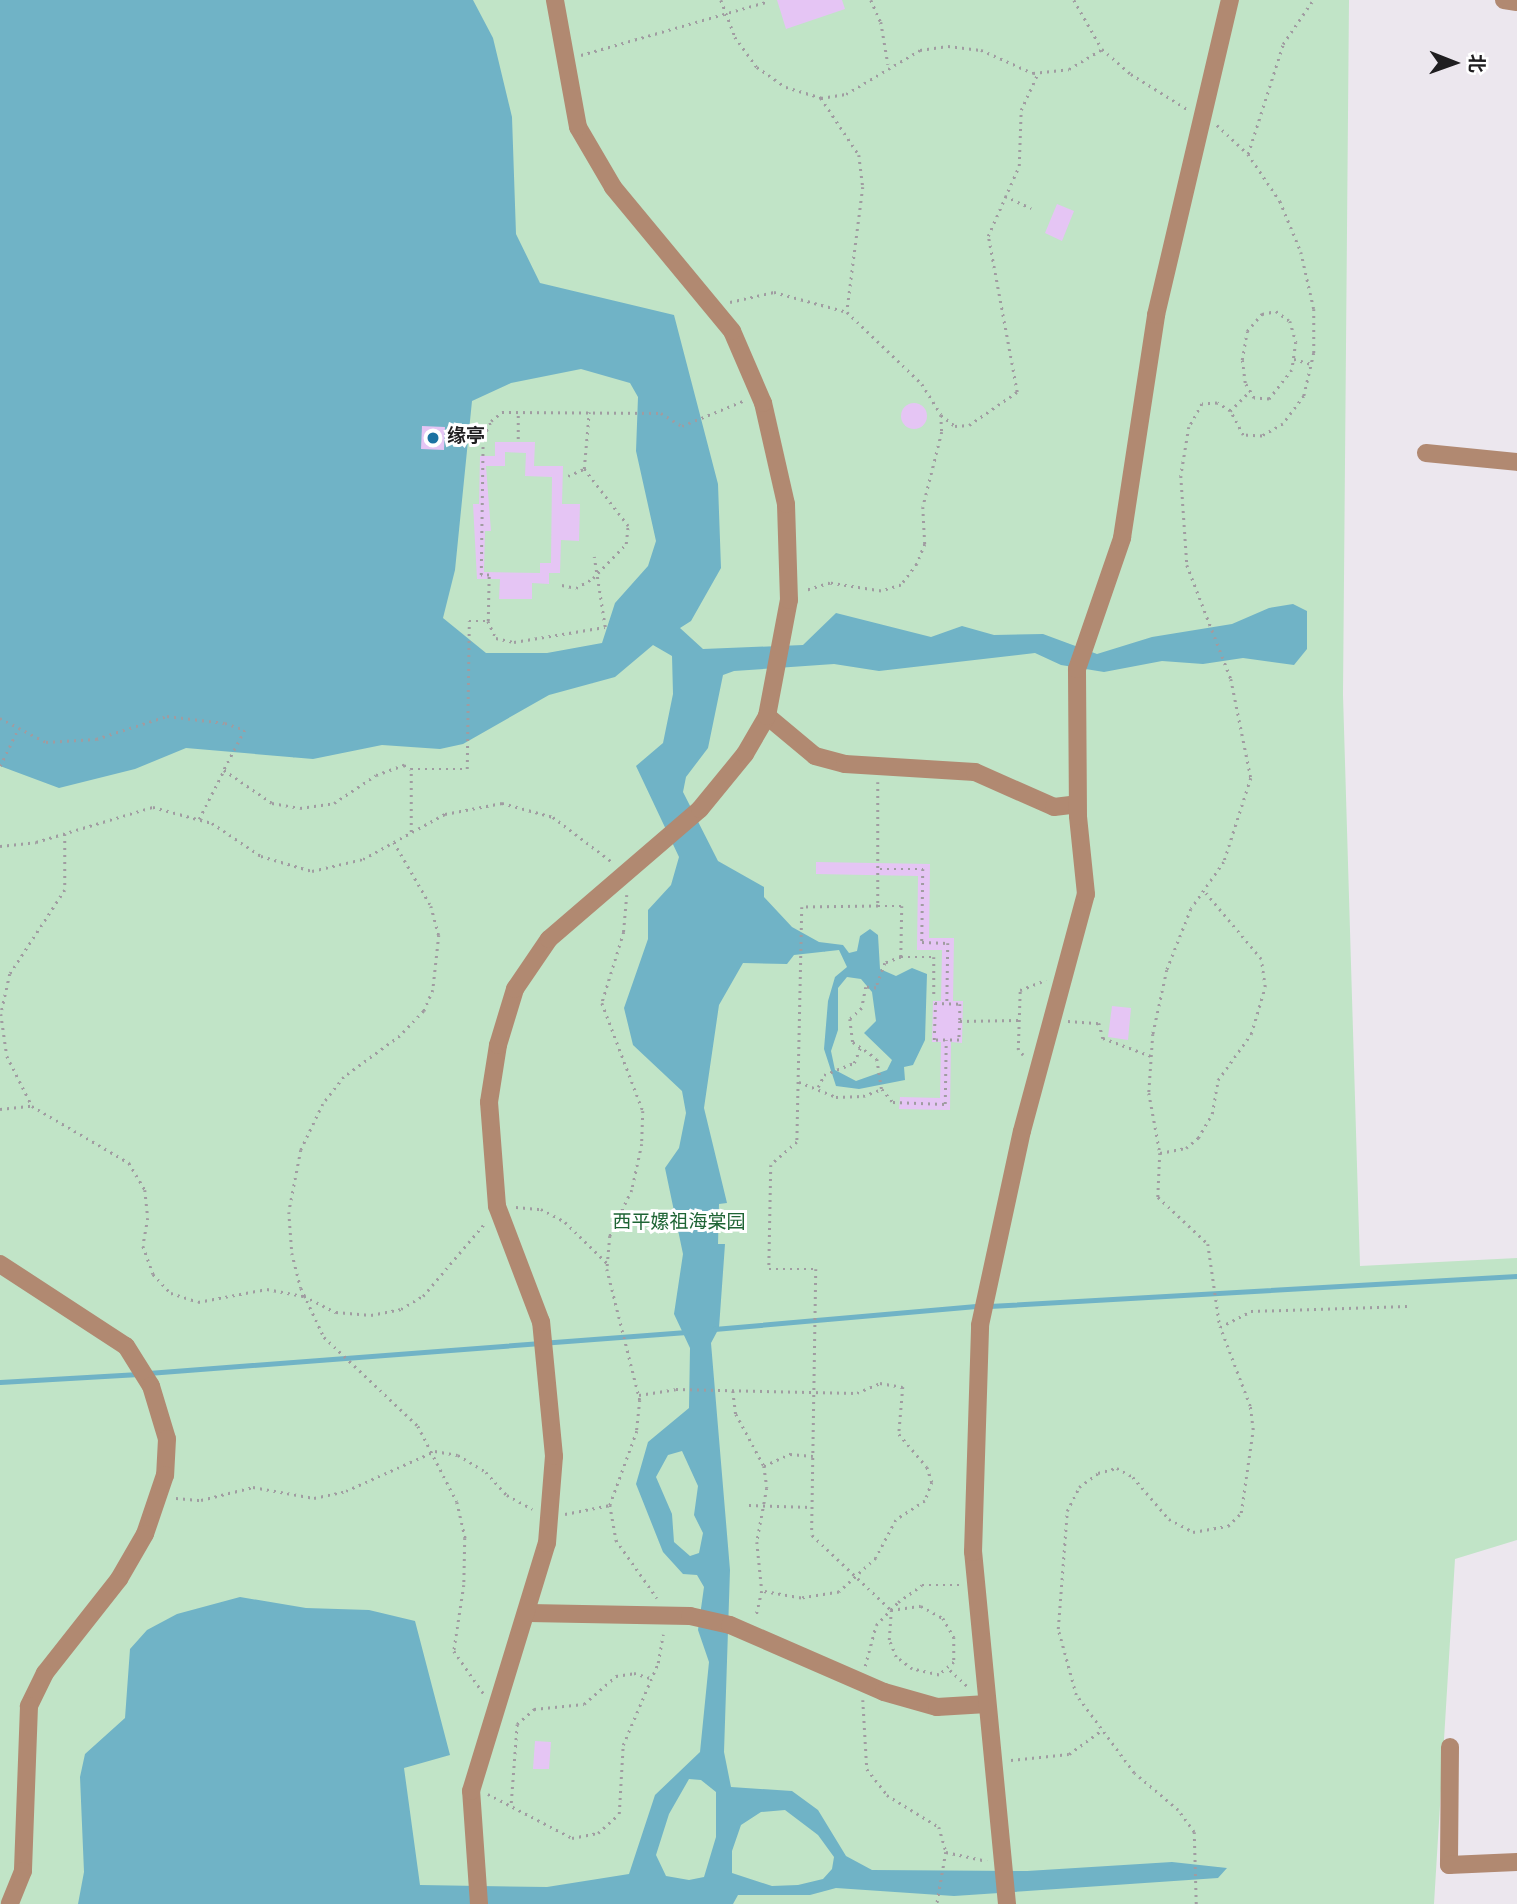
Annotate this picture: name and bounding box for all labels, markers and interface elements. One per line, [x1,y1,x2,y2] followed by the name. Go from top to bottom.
[1419,28,1489,98] north arrow
[1463,54,1487,73] text: 北
[447,427,485,449] place label: 缘亭
[425,430,441,446] marker: 缘亭
[613,1213,745,1235] park label: 西平嫘祖海棠园

